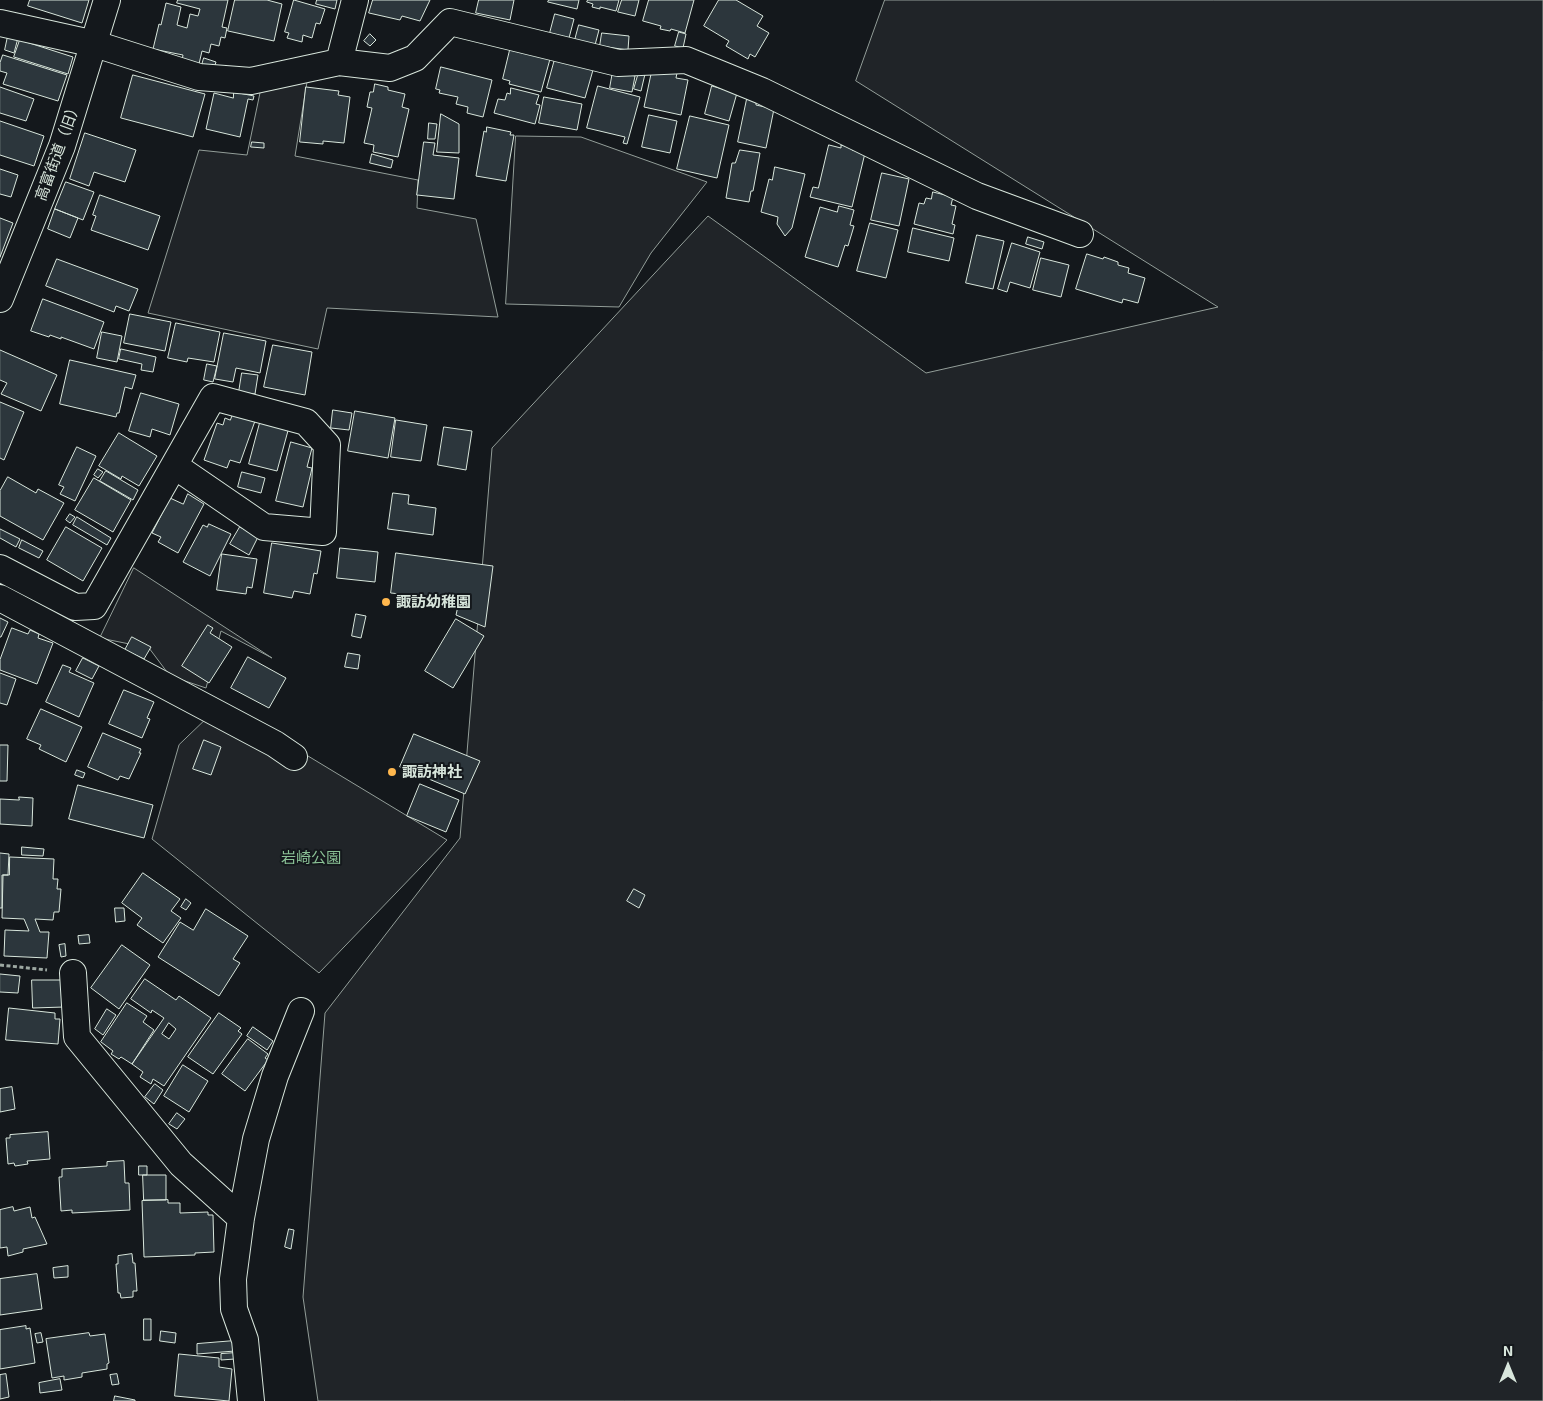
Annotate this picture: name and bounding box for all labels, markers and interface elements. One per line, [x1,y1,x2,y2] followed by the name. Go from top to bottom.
[32,99,84,203] street label: 高富街道（旧）
[396,593,471,611] place label: 諏訪幼稚園
[380,596,392,608] marker: 諏訪幼稚園
[402,763,462,781] place label: 諏訪神社
[386,766,398,778] marker: 諏訪神社
[281,849,341,867] park label: 岩崎公園
[1483,1341,1533,1391] north arrow
[1503,1342,1513,1359] text: N

